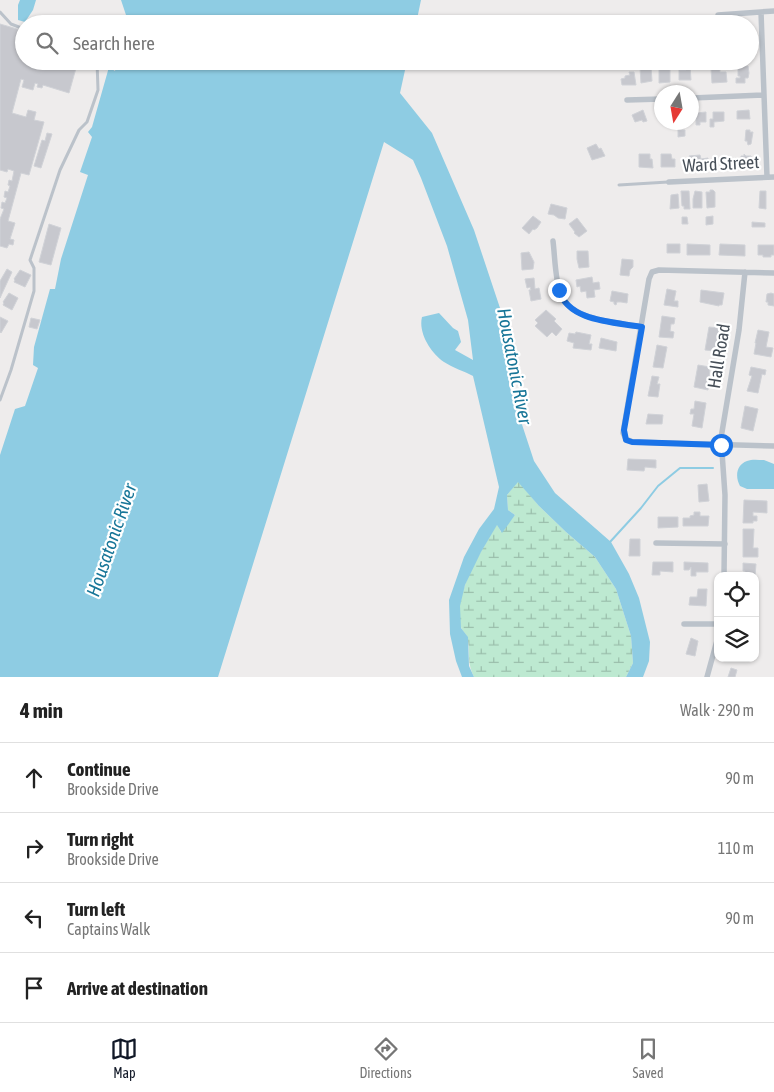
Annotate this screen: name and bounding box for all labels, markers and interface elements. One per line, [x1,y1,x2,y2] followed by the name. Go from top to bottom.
[15,15,759,70] search box
[33,29,61,57] icon: search
[73,32,155,54] text: Search here
[654,85,699,130] north arrow
[682,151,760,176] street label: Ward Street
[548,279,571,302] route end
[493,306,537,427] water label: Housatonic River
[703,322,734,390] street label: Hall Road
[710,434,733,457] route start
[81,479,141,599] water label: Housatonic River
[714,572,759,662] map controls
[714,572,759,617] button: locate
[714,617,759,662] button: layers
[20,698,63,722] text: 4 min
[680,701,754,719] text: Walk · 290 m
[67,758,131,780] text: Continue
[20,764,48,792] icon: ahead
[725,769,754,787] text: 90 m
[67,780,159,798] text: Brookside Drive
[67,828,134,850] text: Turn right
[20,834,48,862] icon: right
[718,839,754,857] text: 110 m
[67,850,159,868] text: Brookside Drive
[67,898,125,920] text: Turn left
[20,904,48,932] icon: left
[725,909,754,927] text: 90 m
[67,920,150,938] text: Captains Walk
[20,974,48,1002] icon: arrive
[67,977,208,999] text: Arrive at destination
[110,1035,138,1081] tab: Map
[359,1035,412,1081] tab: Directions
[633,1035,664,1081] tab: Saved

